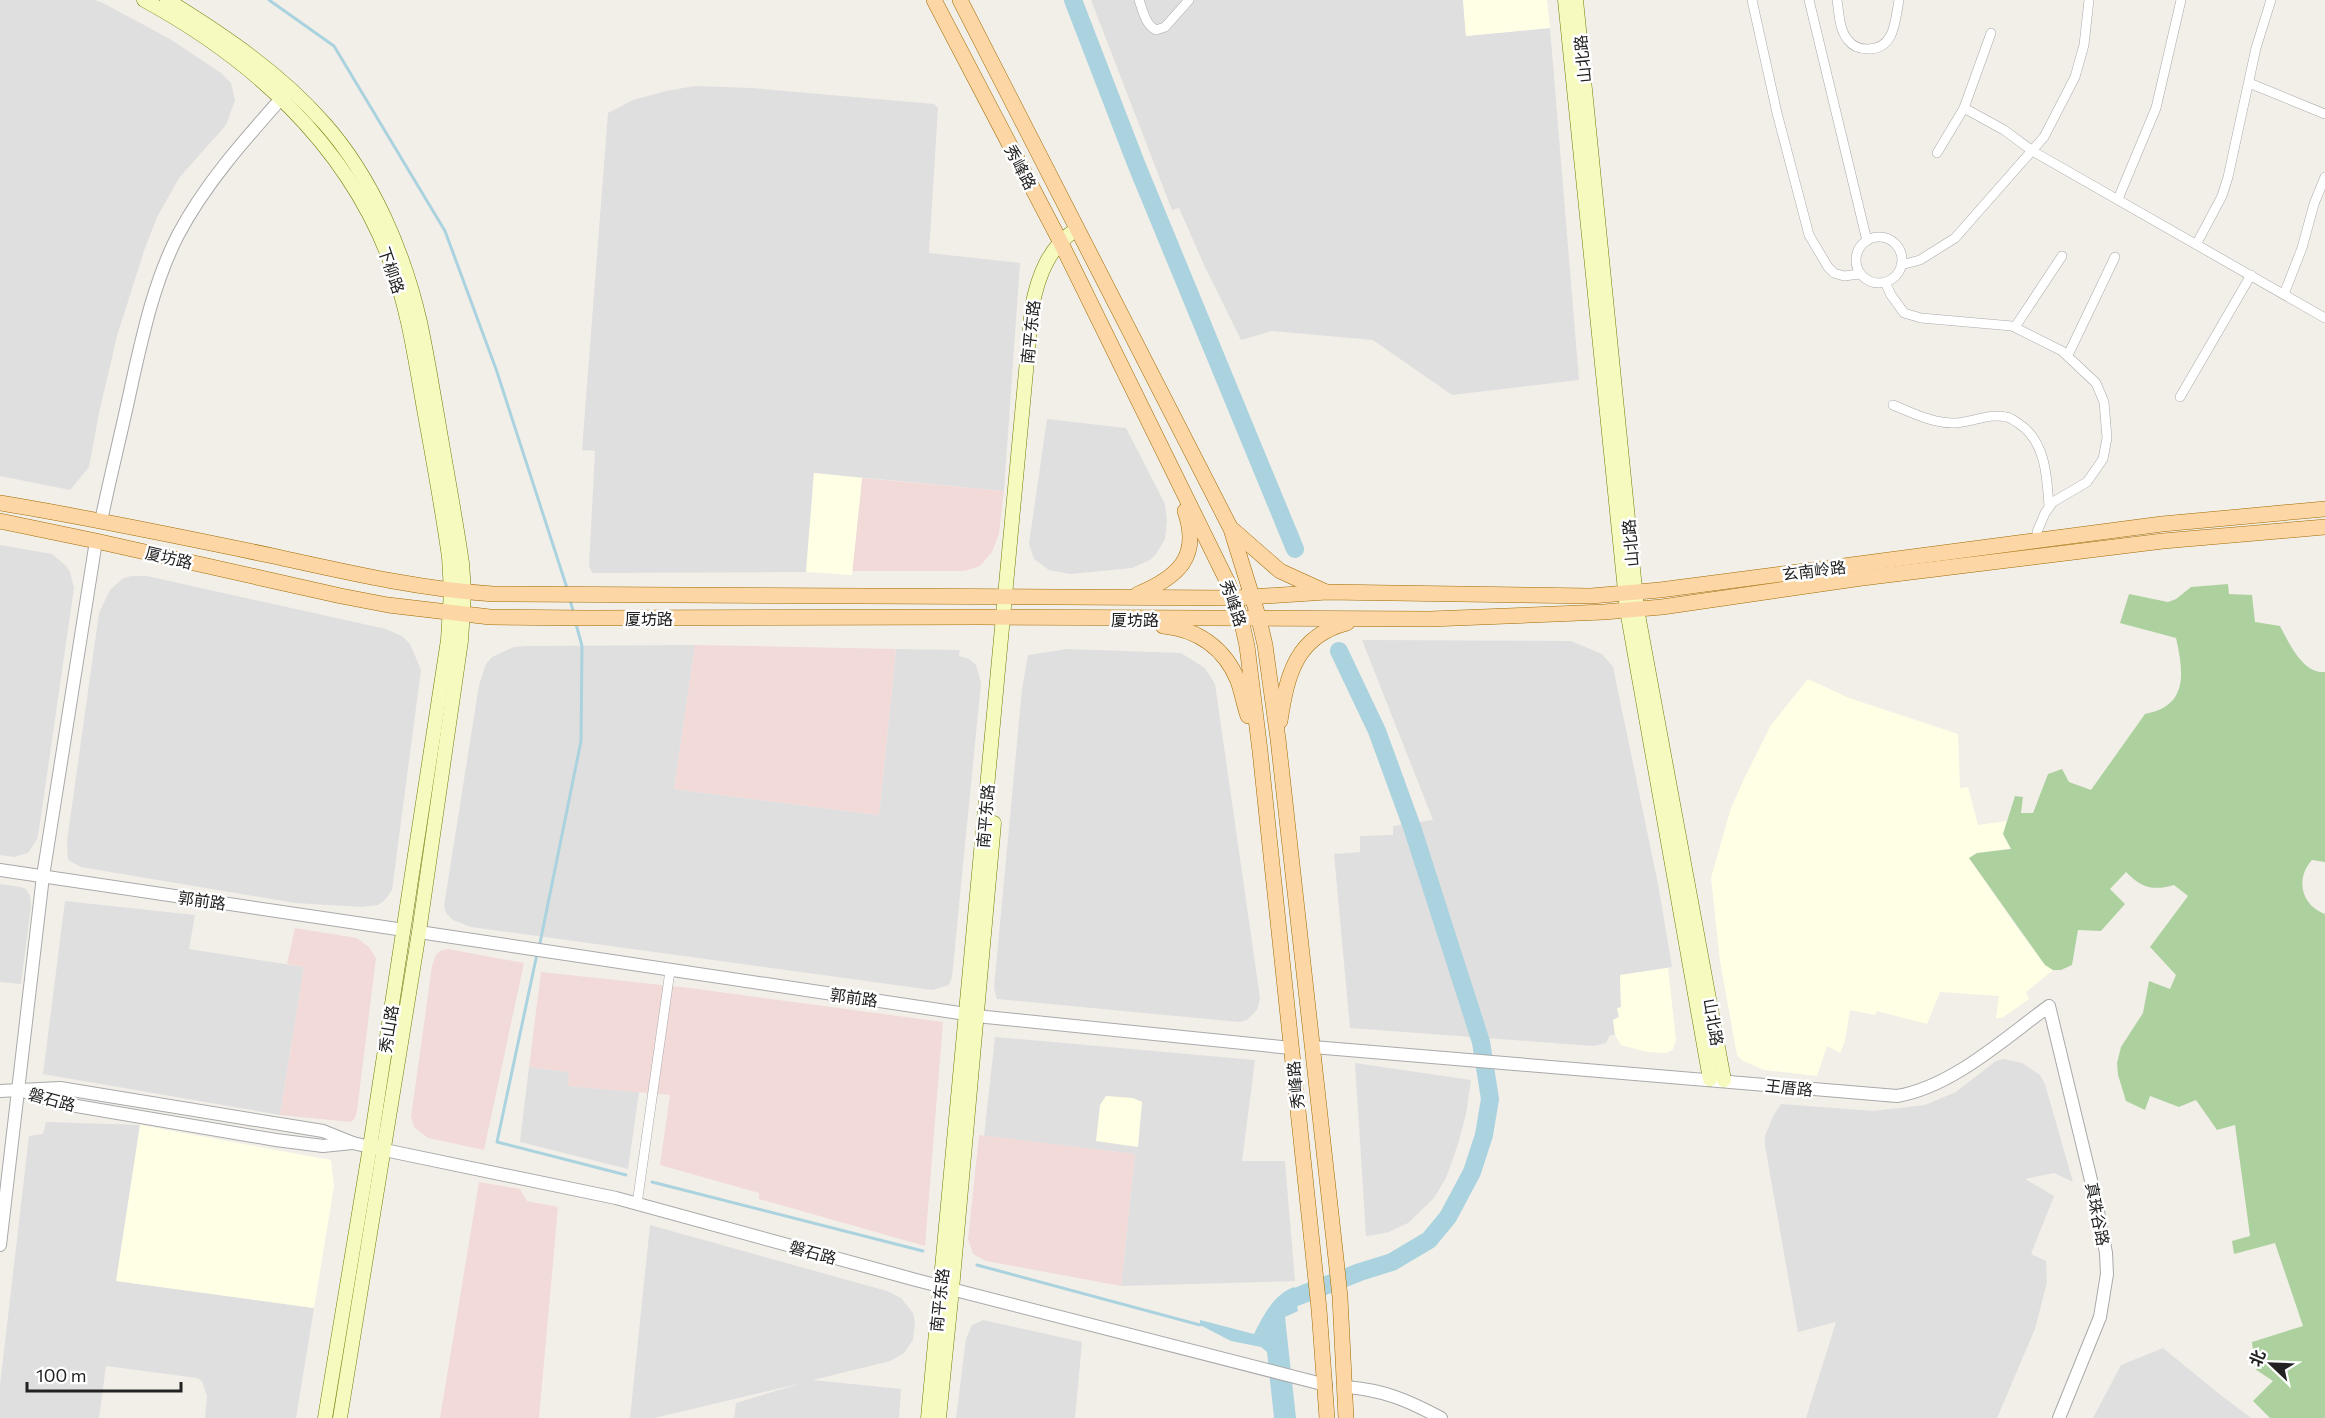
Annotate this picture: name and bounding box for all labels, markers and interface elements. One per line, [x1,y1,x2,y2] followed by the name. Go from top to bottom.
[1570,34,1594,84] street label: 山北路
[1001,141,1041,193] street label: 秀峰路
[375,244,409,296] street label: 下柳路
[1017,299,1043,365] street label: 南平东路
[1618,518,1642,568] street label: 山北路
[143,542,195,572] street label: 厦坊路
[1781,557,1847,583] street label: 玄南岭路
[1217,577,1251,629] street label: 秀峰路
[625,609,673,628] street label: 厦坊路
[1111,610,1159,629] street label: 厦坊路
[973,783,997,849] street label: 南平东路
[177,887,227,913] street label: 郭前路
[829,984,879,1010] street label: 郭前路
[1700,997,1728,1047] street label: 山北路
[375,1004,401,1054] street label: 秀山路
[1283,1060,1307,1110] street label: 秀峰路
[1764,1075,1814,1099] street label: 王厝路
[26,1084,78,1114] street label: 磐石路
[2083,1181,2113,1247] street label: 真珠谷路
[787,1237,839,1267] street label: 磐石路
[926,1267,952,1333] street label: 南平东路
[2241,1334,2301,1394] north arrow
[2245,1347,2269,1369] text: 北
[27,1355,182,1393] scale bar
[36,1364,86,1386] text: 100 m

